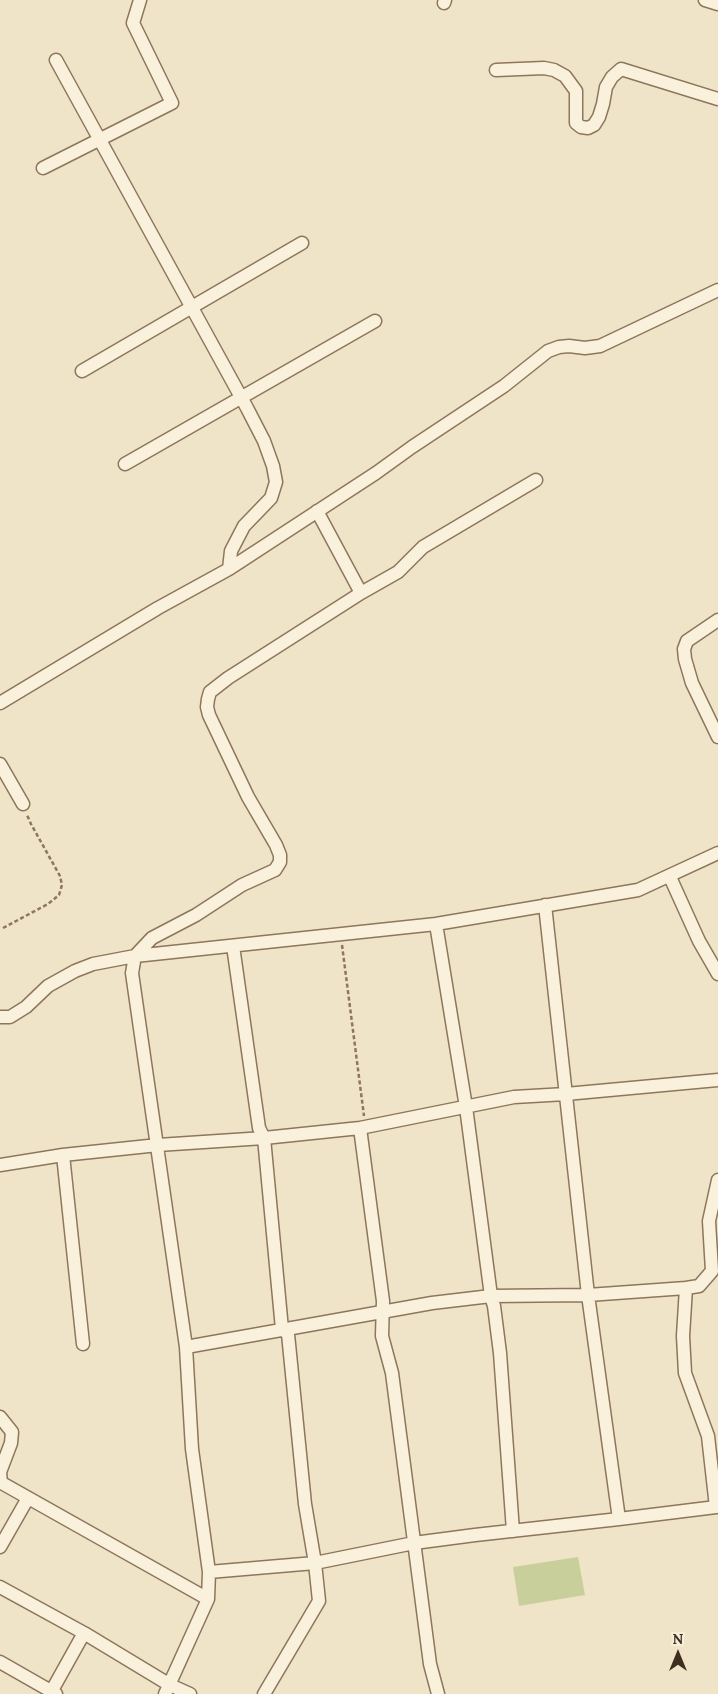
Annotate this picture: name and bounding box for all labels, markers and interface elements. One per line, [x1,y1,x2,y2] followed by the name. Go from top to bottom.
[653,1629,703,1679] north arrow
[673,1630,683,1648] text: N

